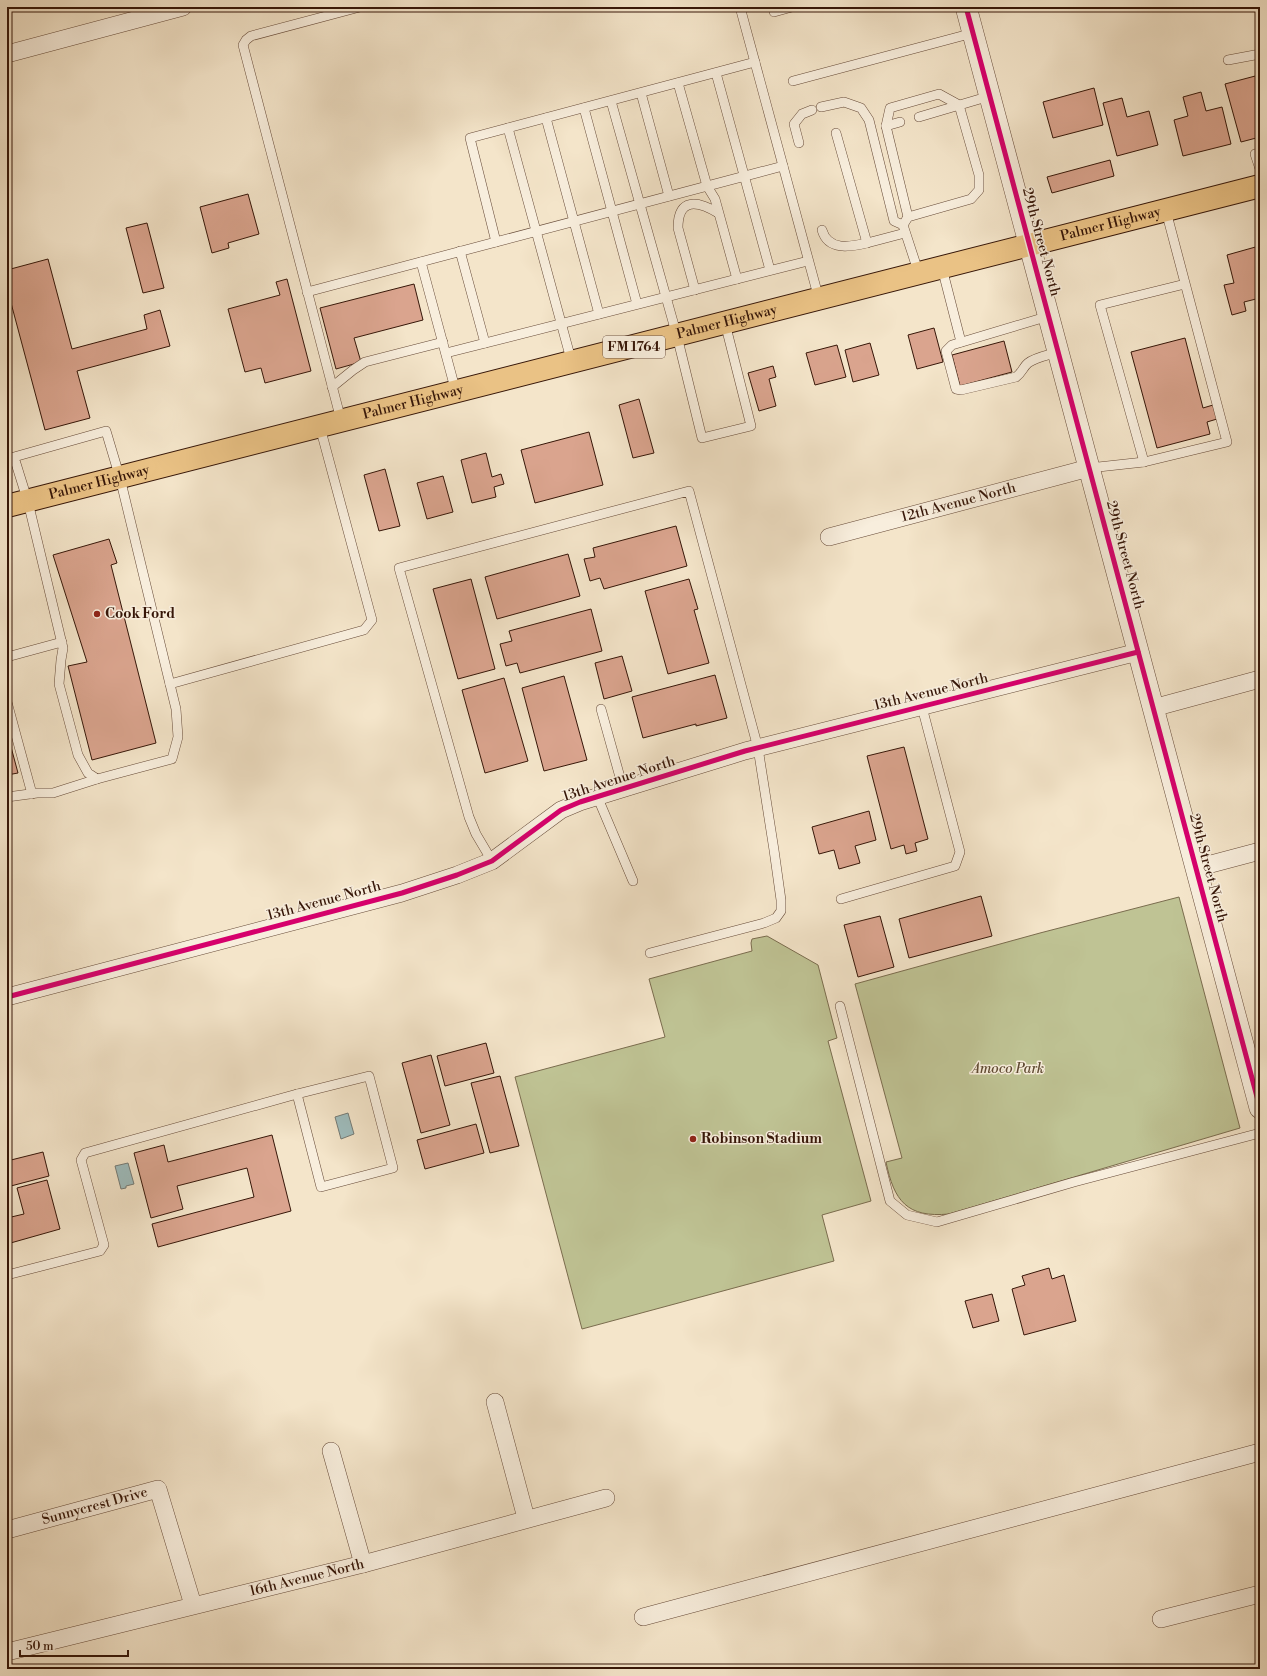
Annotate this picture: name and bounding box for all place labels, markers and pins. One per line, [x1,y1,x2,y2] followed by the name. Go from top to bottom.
[105,605,175,623] place label: Cook Ford
[92,609,102,619] marker: Cook Ford
[701,1130,822,1148] place label: Robinson Stadium
[688,1134,698,1144] marker: Robinson Stadium

